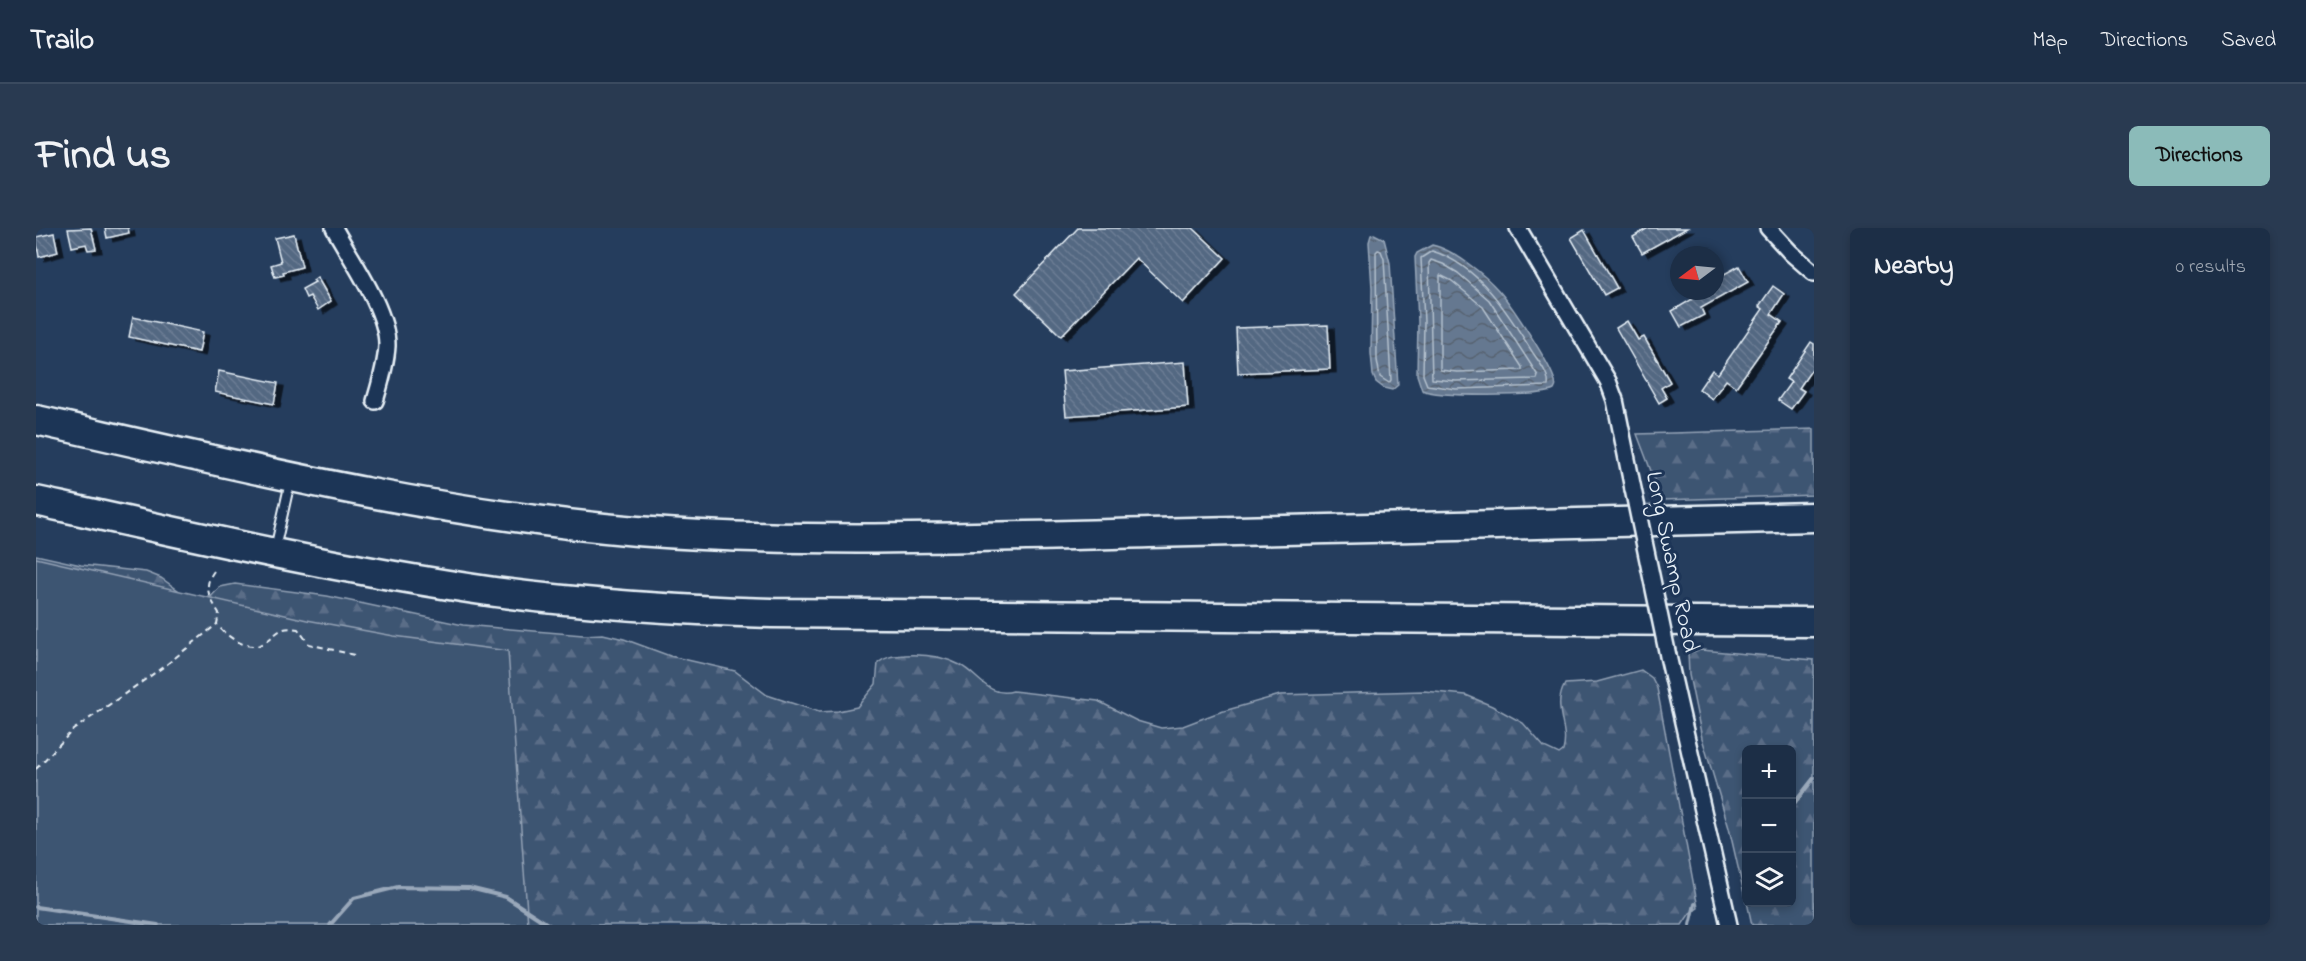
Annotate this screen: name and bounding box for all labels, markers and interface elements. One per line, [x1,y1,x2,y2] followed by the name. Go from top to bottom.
[30,21,94,62] text: Trailo
[2032,26,2068,56] text: Map
[2101,26,2188,56] text: Directions
[2221,26,2276,56] text: Saved
[36,126,171,187] text: Find us
[2129,126,2270,186] button: Directions
[1670,246,1724,300] north arrow
[1874,248,1953,286] text: Nearby
[2175,253,2246,282] text: 0 results
[1635,468,1707,656] street label: Long Swamp Road
[1742,745,1796,907] map controls
[1742,745,1796,799] button: +
[1742,799,1796,853] button: −
[1742,853,1796,907] button: layers

